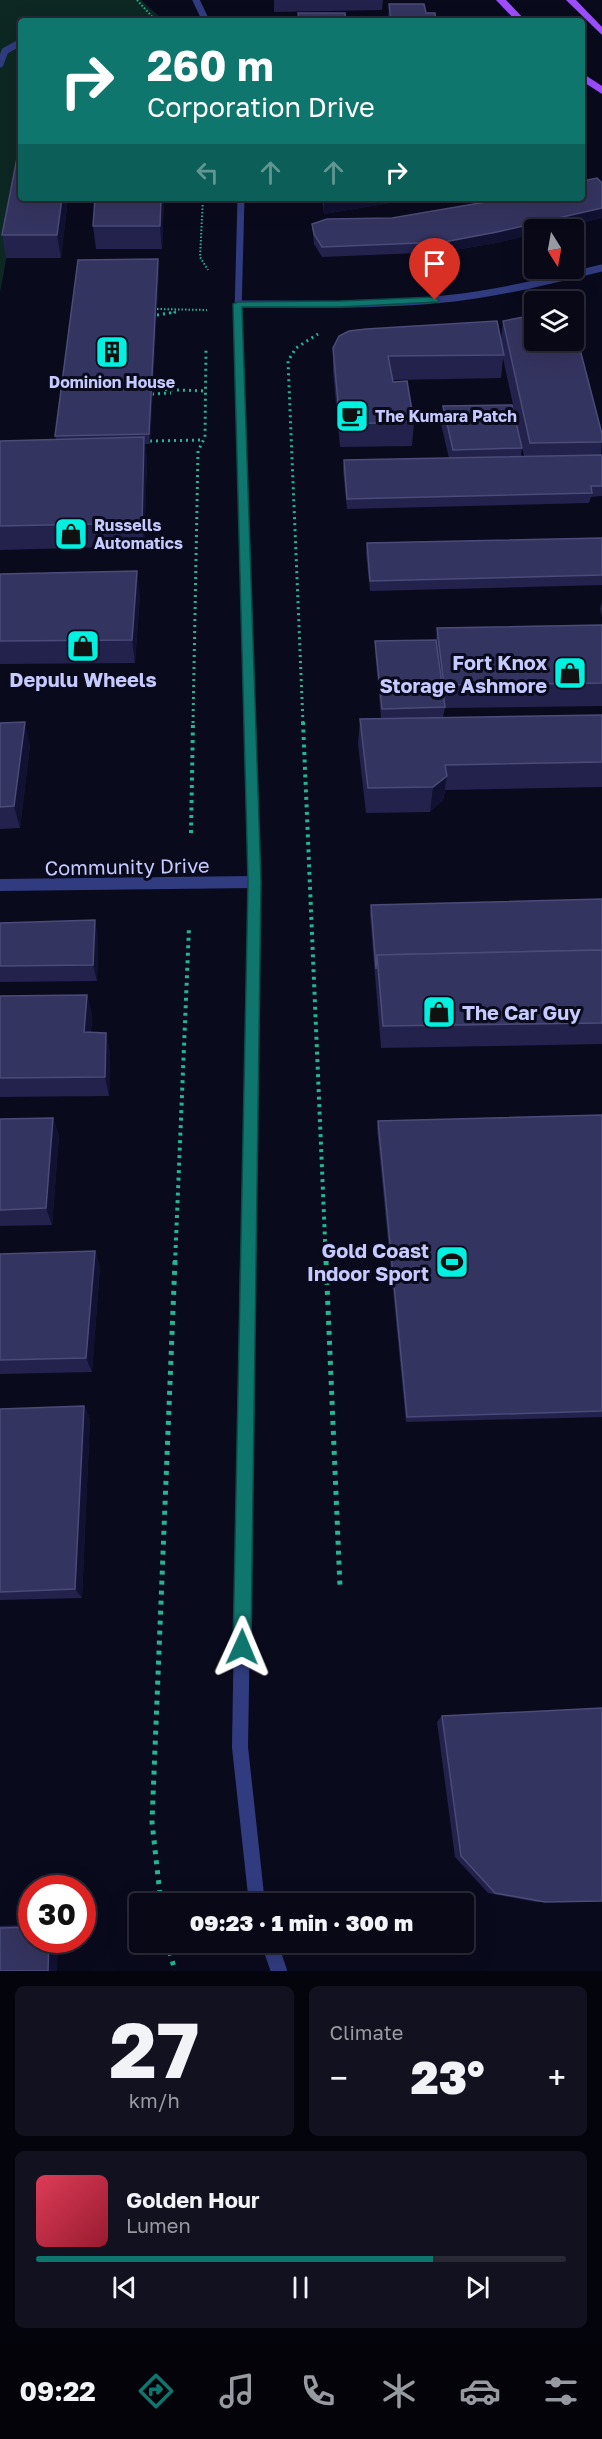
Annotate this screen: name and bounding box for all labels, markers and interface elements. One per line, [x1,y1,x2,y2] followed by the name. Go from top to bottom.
[147,40,274,90] text: 260 m
[48,42,126,120] icon: right
[147,91,375,123] text: Corporation Drive
[191,156,224,189] icon: left
[254,156,287,189] icon: ahead
[317,156,350,189] icon: ahead
[380,156,413,189] icon: right
[524,219,584,279] north arrow
[524,219,584,351] map controls
[409,238,460,300] pin
[418,247,451,280] icon: arrive
[524,291,584,351] button: layers
[94,334,130,370] building icon: Dominion House
[49,372,175,392] place label: Dominion House
[334,398,370,434] cafe icon: The Kumara Patch
[375,406,517,426] place label: The Kumara Patch
[94,515,183,553] place label: Russells Automatics
[53,516,89,552] shop icon: Russells Automatics
[65,628,101,664] shop icon: Depulu Wheels
[379,650,547,697] place label: Fort Knox Storage Ashmore
[552,655,588,691] shop icon: Fort Knox Storage Ashmore
[9,667,157,691] place label: Depulu Wheels
[44,853,210,879] street label: Community Drive
[421,994,457,1030] shop icon: The Car Guy
[462,1000,581,1024] place label: The Car Guy
[307,1238,429,1285] place label: Gold Coast Indoor Sport
[434,1244,470,1280] sports icon: Gold Coast Indoor Sport
[210,1615,274,1679] position arrow
[18,1875,96,1953] speed limit sign: 30
[190,1909,413,1936] text: 09:23 · 1 min · 300 m
[109,2002,199,2095] text: 27
[330,2020,403,2044] text: Climate
[411,2050,485,2104] text: 23°
[330,2058,348,2097] text: −
[548,2058,566,2097] text: +
[129,2088,180,2112] text: km/h
[126,2186,260,2213] text: Golden Hour
[126,2213,191,2237] text: Lumen
[108,2271,141,2304] icon: previous
[284,2271,317,2304] icon: pause
[461,2271,494,2304] icon: next
[135,2370,177,2412] icon: directions
[216,2370,258,2412] icon: music
[297,2370,339,2412] icon: phone
[378,2370,420,2412] icon: climate
[459,2370,501,2412] icon: car
[540,2370,582,2412] icon: filters
[20,2375,96,2407] text: 09:22

